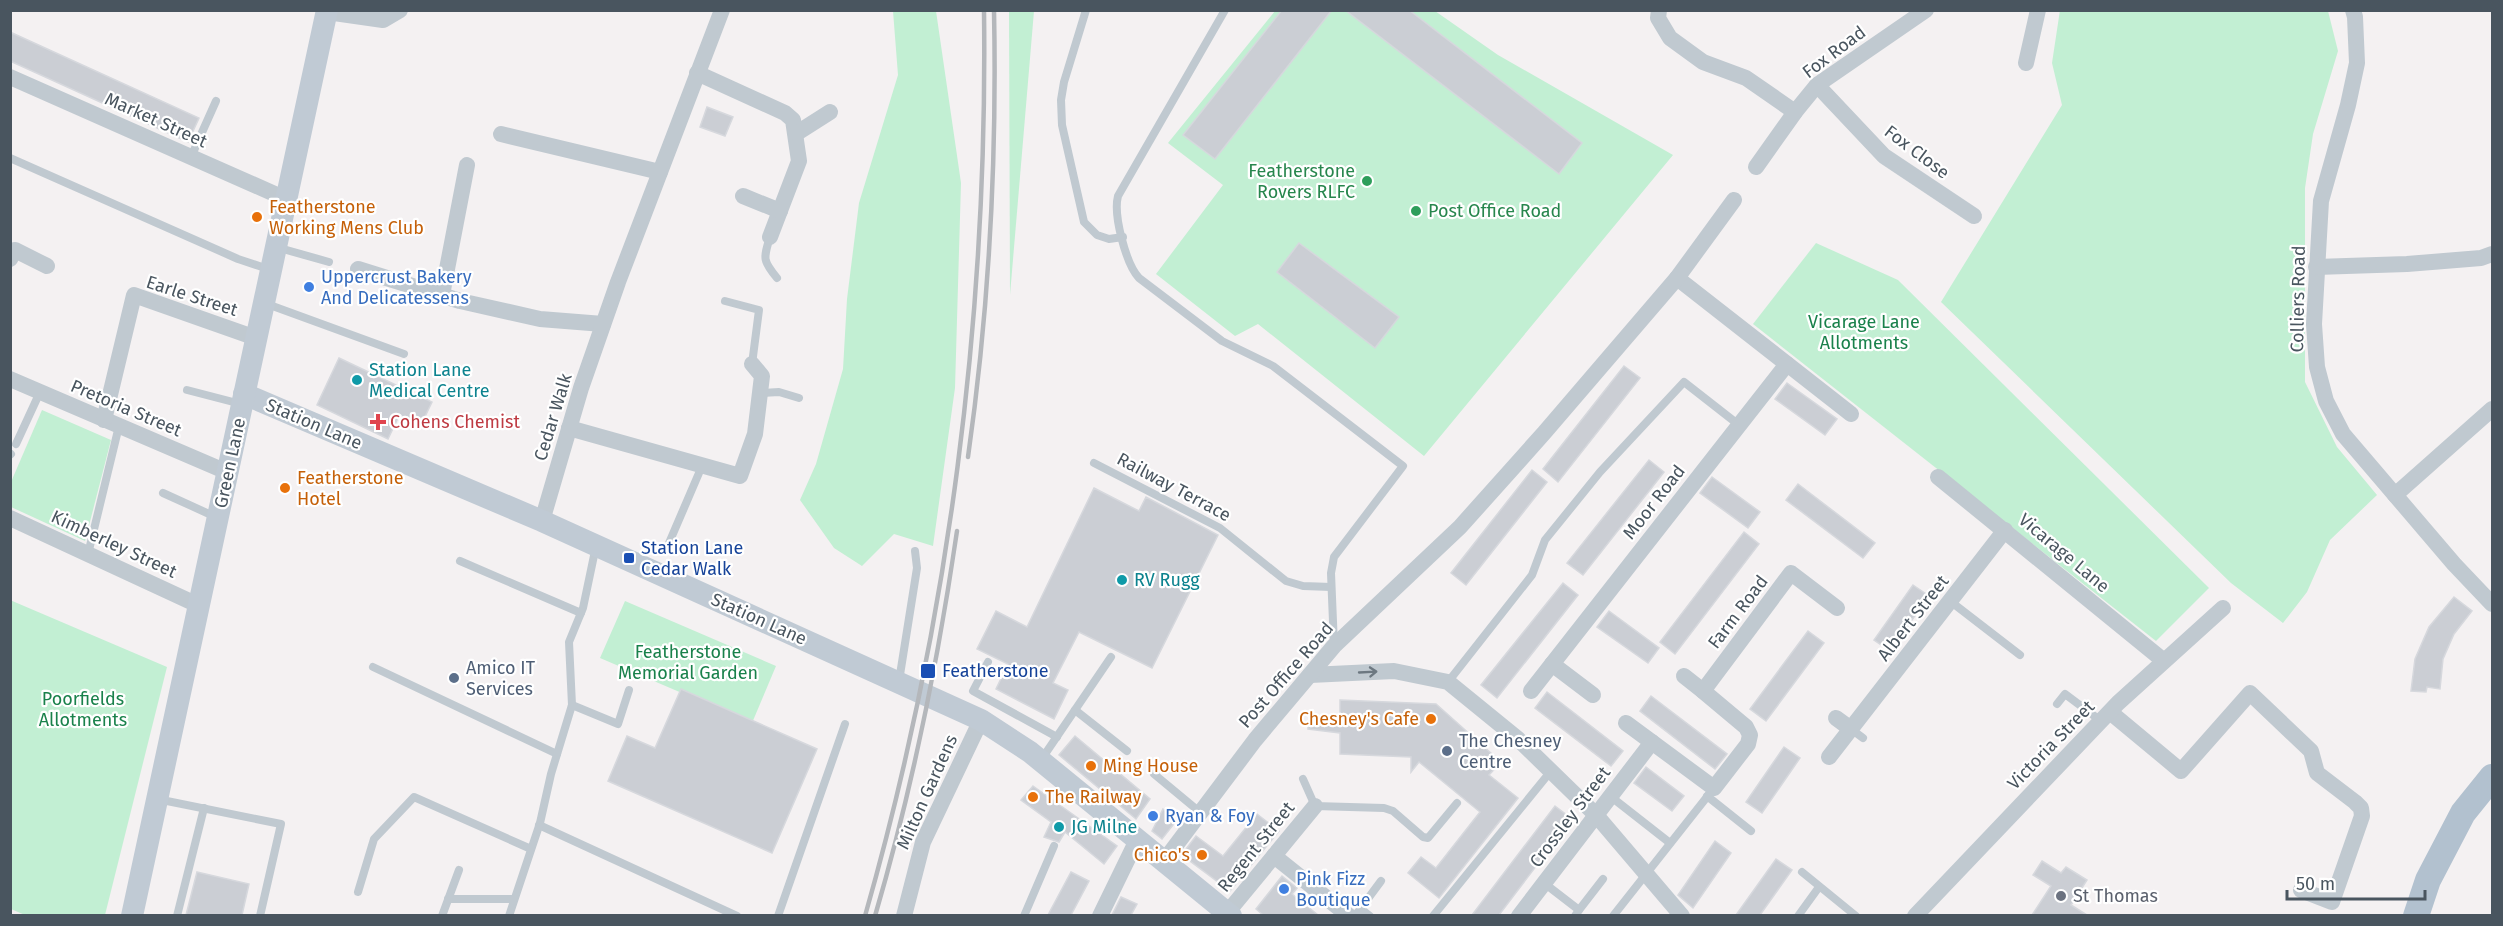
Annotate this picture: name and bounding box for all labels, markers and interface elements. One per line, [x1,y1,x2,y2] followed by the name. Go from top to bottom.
[1798,21,1870,83] street label: Fox Road
[101,88,211,153] street label: Market Street
[1880,120,1954,184] street label: Fox Close
[1248,160,1355,203] place label: Featherstone Rovers RLFC
[1360,174,1374,188] marker: Featherstone Rovers RLFC
[269,196,424,239] place label: Featherstone Working Mens Club
[1428,200,1561,222] place label: Post Office Road
[1409,204,1423,218] marker: Post Office Road
[250,210,264,224] marker: Featherstone Working Mens Club
[2286,245,2310,353] street label: Colliers Road
[321,266,472,309] place label: Uppercrust Bakery And Delicatessens
[144,271,241,321] street label: Earle Street
[302,280,316,294] marker: Uppercrust Bakery And Delicatessens
[1808,311,1920,354] park label: Vicarage Lane Allotments
[369,359,490,402] place label: Station Lane Medical Centre
[529,370,577,463] street label: Cedar Walk
[350,373,364,387] marker: Station Lane Medical Centre
[67,375,185,441] street label: Pretoria Street
[263,394,365,454] street label: Station Lane
[390,411,520,433] place label: Cohens Chemist
[371,415,385,429] marker: Cohens Chemist
[210,416,250,510] street label: Green Lane
[1113,448,1235,526] street label: Railway Terrace
[1618,460,1690,544] street label: Moor Road
[297,467,404,510] place label: Featherstone Hotel
[278,481,292,495] marker: Featherstone Hotel
[48,505,181,583] street label: Kimberley Street
[2014,509,2114,597] street label: Vicarage Lane
[641,537,743,580] place label: Station Lane Cedar Walk
[622,551,636,565] marker: Station Lane Cedar Walk
[1134,569,1200,591] place label: RV Rugg
[1873,570,1954,665] street label: Albert Street
[1703,571,1773,653] street label: Farm Road
[1115,573,1129,587] marker: RV Rugg
[708,588,810,650] street label: Station Lane
[1234,617,1338,733] street label: Post Office Road
[618,641,758,684] park label: Featherstone Memorial Garden
[466,657,536,700] place label: Amico IT Services
[942,660,1049,682] place label: Featherstone
[919,662,937,680] marker: Featherstone
[1358,666,1378,677] one-way arrow
[447,671,461,685] marker: Amico IT Services
[39,688,127,731] park label: Poorfields Allotments
[2003,695,2099,794] street label: Victoria Street
[1299,708,1419,730] place label: Chesney's Cafe
[1424,712,1438,726] marker: Chesney's Cafe
[1459,730,1561,773] place label: The Chesney Centre
[892,731,962,853] street label: Milton Gardens
[1440,744,1454,758] marker: The Chesney Centre
[1103,755,1198,777] place label: Ming House
[1084,759,1098,773] marker: Ming House
[1525,762,1615,872] street label: Crossley Street
[1045,786,1141,808] place label: The Railway
[1026,790,1040,804] marker: The Railway
[1213,797,1299,897] street label: Regent Street
[1165,805,1255,827] place label: Ryan & Foy
[1146,809,1160,823] marker: Ryan & Foy
[1071,816,1137,838] place label: JG Milne
[1052,820,1066,834] marker: JG Milne
[1134,844,1190,866] place label: Chico's
[1195,848,1209,862] marker: Chico's
[2287,863,2425,901] scale bar
[1296,868,1371,911] place label: Pink Fizz Boutique
[2296,873,2335,895] text: 50 m
[1277,882,1291,896] marker: Pink Fizz Boutique
[2073,885,2158,907] place label: St Thomas
[2054,889,2068,903] marker: St Thomas

